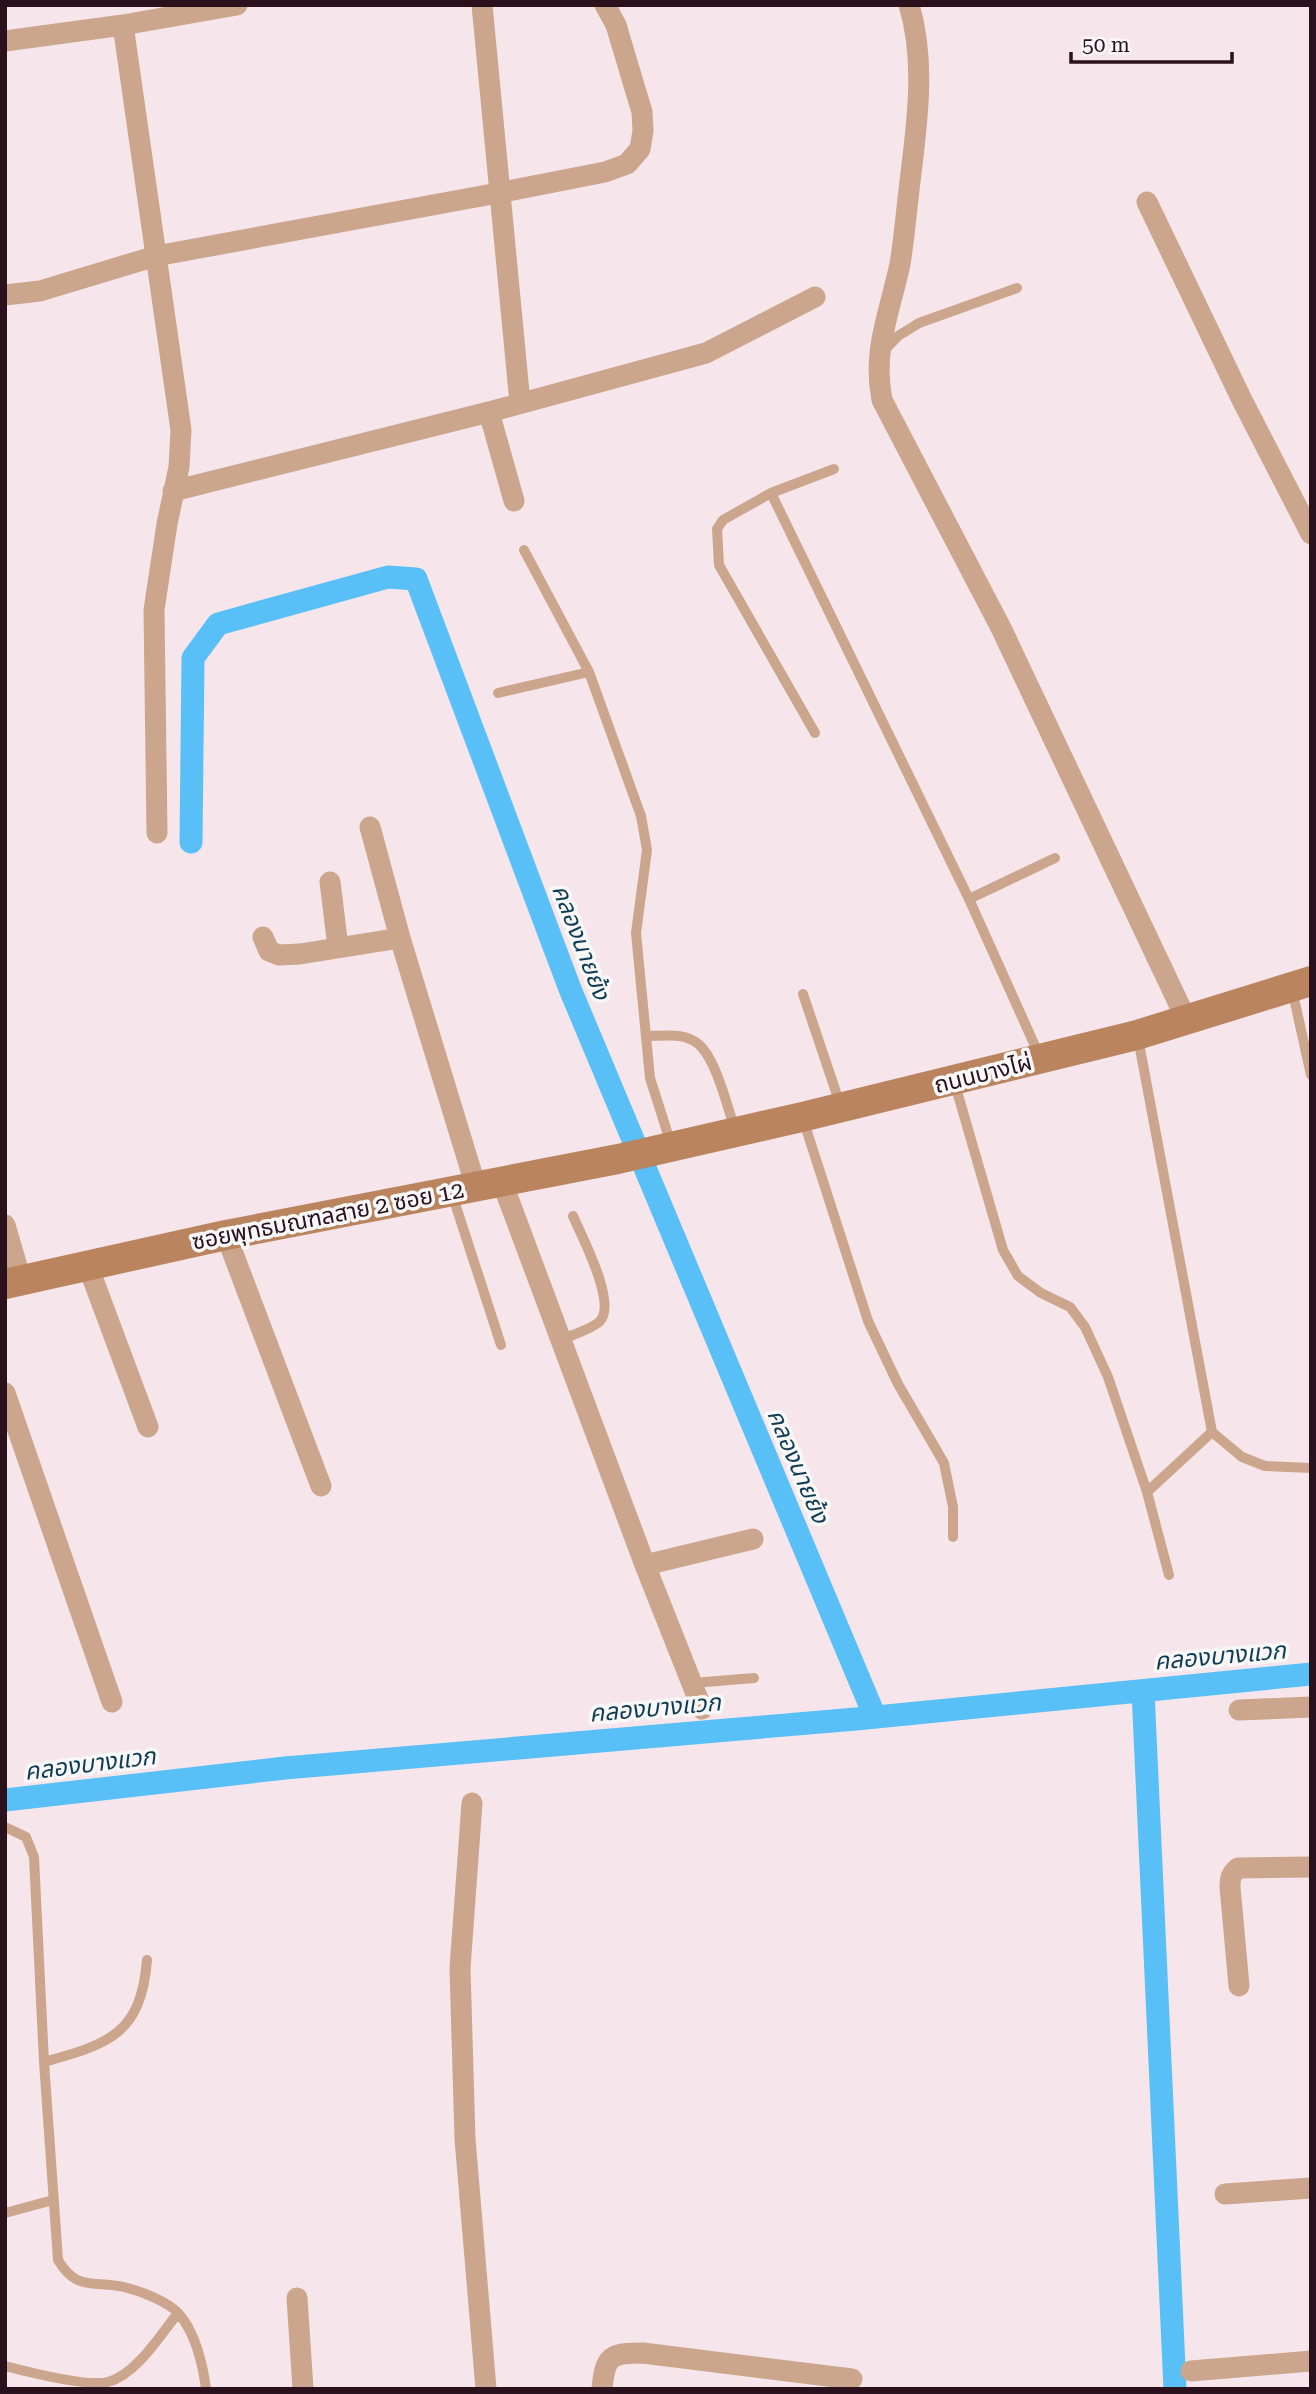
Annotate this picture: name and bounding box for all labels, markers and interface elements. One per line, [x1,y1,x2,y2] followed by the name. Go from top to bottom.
[1071,21,1232,65] scale bar
[1082,33,1130,57] text: 50 m
[546,881,616,1005] water label: คลองนายย้ง
[931,1049,1035,1099] street label: ถนนบางไผ่
[190,1176,466,1256] street label: ซอยพุทธมณฑลสาย 2 ซอย 12
[761,1405,835,1528] water label: คลองนายย้ง
[1153,1636,1288,1676] water label: คลองบางแวก
[588,1688,723,1728] water label: คลองบางแวก
[23,1742,159,1786] water label: คลองบางแวก

